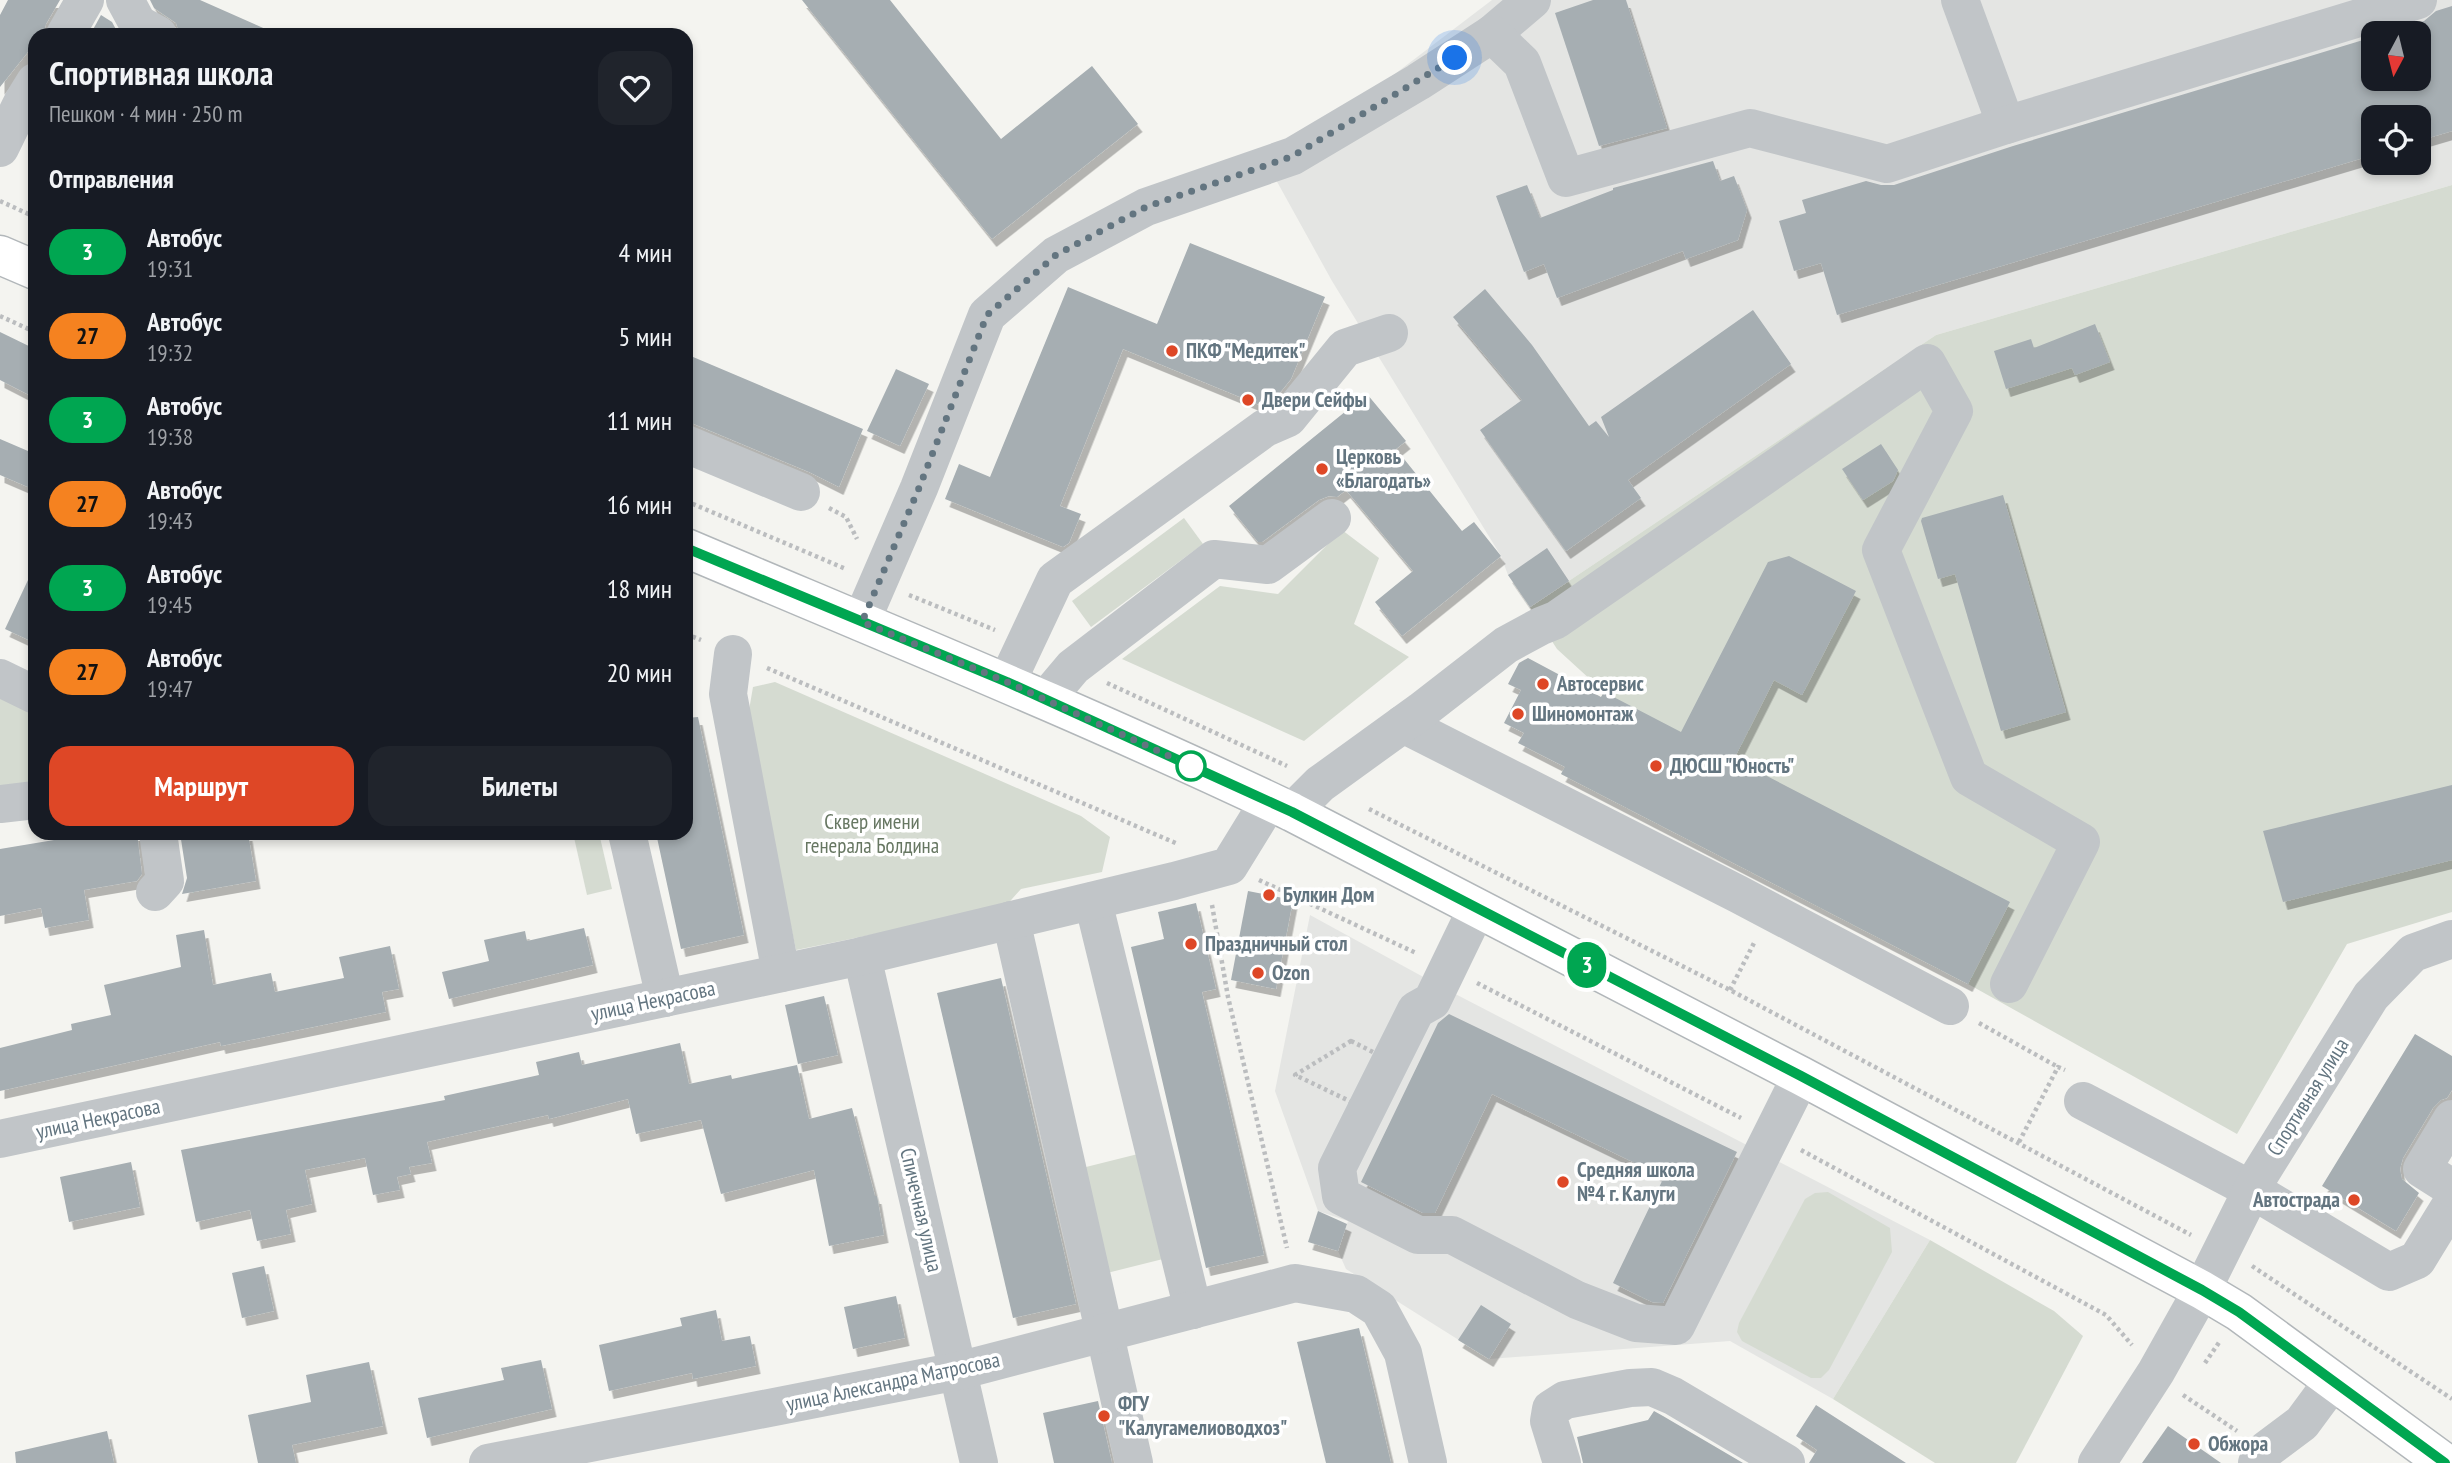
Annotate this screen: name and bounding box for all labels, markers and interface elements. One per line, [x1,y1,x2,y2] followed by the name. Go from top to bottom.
[2361,21,2431,91] north arrow
[2361,21,2431,175] map controls
[1437,40,1472,75] your location
[49,51,273,94] text: Спортивная школа
[598,51,672,125] button: heart
[49,99,242,128] text: Пешком · 4 мин · 250 m
[2361,105,2431,175] button: locate
[49,162,174,195] text: Отправления
[147,221,222,254] text: Автобус
[82,236,93,267] text: 3
[619,236,672,269] text: 4 мин
[147,254,193,283] text: 19:31
[147,305,222,338] text: Автобус
[76,320,99,351] text: 27
[619,320,672,353] text: 5 мин
[1186,337,1306,364] place label: ПКФ "Медитек"
[147,338,193,367] text: 19:32
[1164,343,1180,359] marker: ПКФ "Медитек"
[1262,386,1367,413] place label: Двери Сейфы
[147,389,222,422] text: Автобус
[1240,392,1256,408] marker: Двери Сейфы
[82,404,93,435] text: 3
[607,404,672,437] text: 11 мин
[147,422,193,451] text: 19:38
[1336,443,1432,494] place label: Церковь «Благодать»
[1314,461,1330,477] marker: Церковь «Благодать»
[147,473,222,506] text: Автобус
[76,488,99,519] text: 27
[607,488,672,521] text: 16 мин
[147,506,193,535] text: 19:43
[147,557,222,590] text: Автобус
[82,572,93,603] text: 3
[607,572,672,605] text: 18 мин
[147,590,193,619] text: 19:45
[147,641,222,674] text: Автобус
[76,656,99,687] text: 27
[607,656,672,689] text: 20 мин
[1556,670,1644,697] place label: Автосервис
[147,674,193,703] text: 19:47
[1535,676,1551,692] marker: Автосервис
[1532,700,1634,727] place label: Шиномонтаж
[1510,706,1526,722] marker: Шиномонтаж
[49,746,354,826] button: Маршрут
[368,746,672,826] button: Билеты
[1176,751,1206,781] unlabelled marker
[1670,752,1794,779] place label: ДЮСШ "Юность"
[1648,758,1664,774] marker: ДЮСШ "Юность"
[805,808,939,859] park label: Сквер имени генерала Болдина
[1283,881,1374,908] place label: Булкин Дом
[1261,887,1277,903] marker: Булкин Дом
[1205,930,1348,957] place label: Праздничный стол
[1183,936,1199,952] marker: Праздничный стол
[1564,942,1610,988] line badge: 3
[1581,949,1593,980] text: 3
[1272,959,1310,986] place label: Ozon
[1250,965,1266,981] marker: Ozon
[588,974,717,1027] street label: улица Некрасова
[2261,1033,2355,1161] street label: Спортивная улица
[33,1092,162,1145] street label: улица Некрасова
[894,1145,949,1274] street label: Спичечная улица
[1577,1156,1695,1207] place label: Средняя школа №4 г. Калуги
[1555,1174,1571,1190] marker: Средняя школа №4 г. Калуги
[2252,1186,2340,1213] place label: Автострада
[2346,1192,2362,1208] marker: Автострада
[784,1346,1002,1417] street label: улица Александра Матросова
[1118,1390,1287,1441] place label: ФГУ "Калугамелиоводхоз"
[1096,1408,1112,1424] marker: ФГУ "Калугамелиоводхоз"
[2208,1430,2269,1457] place label: Обжора
[2186,1436,2202,1452] marker: Обжора

